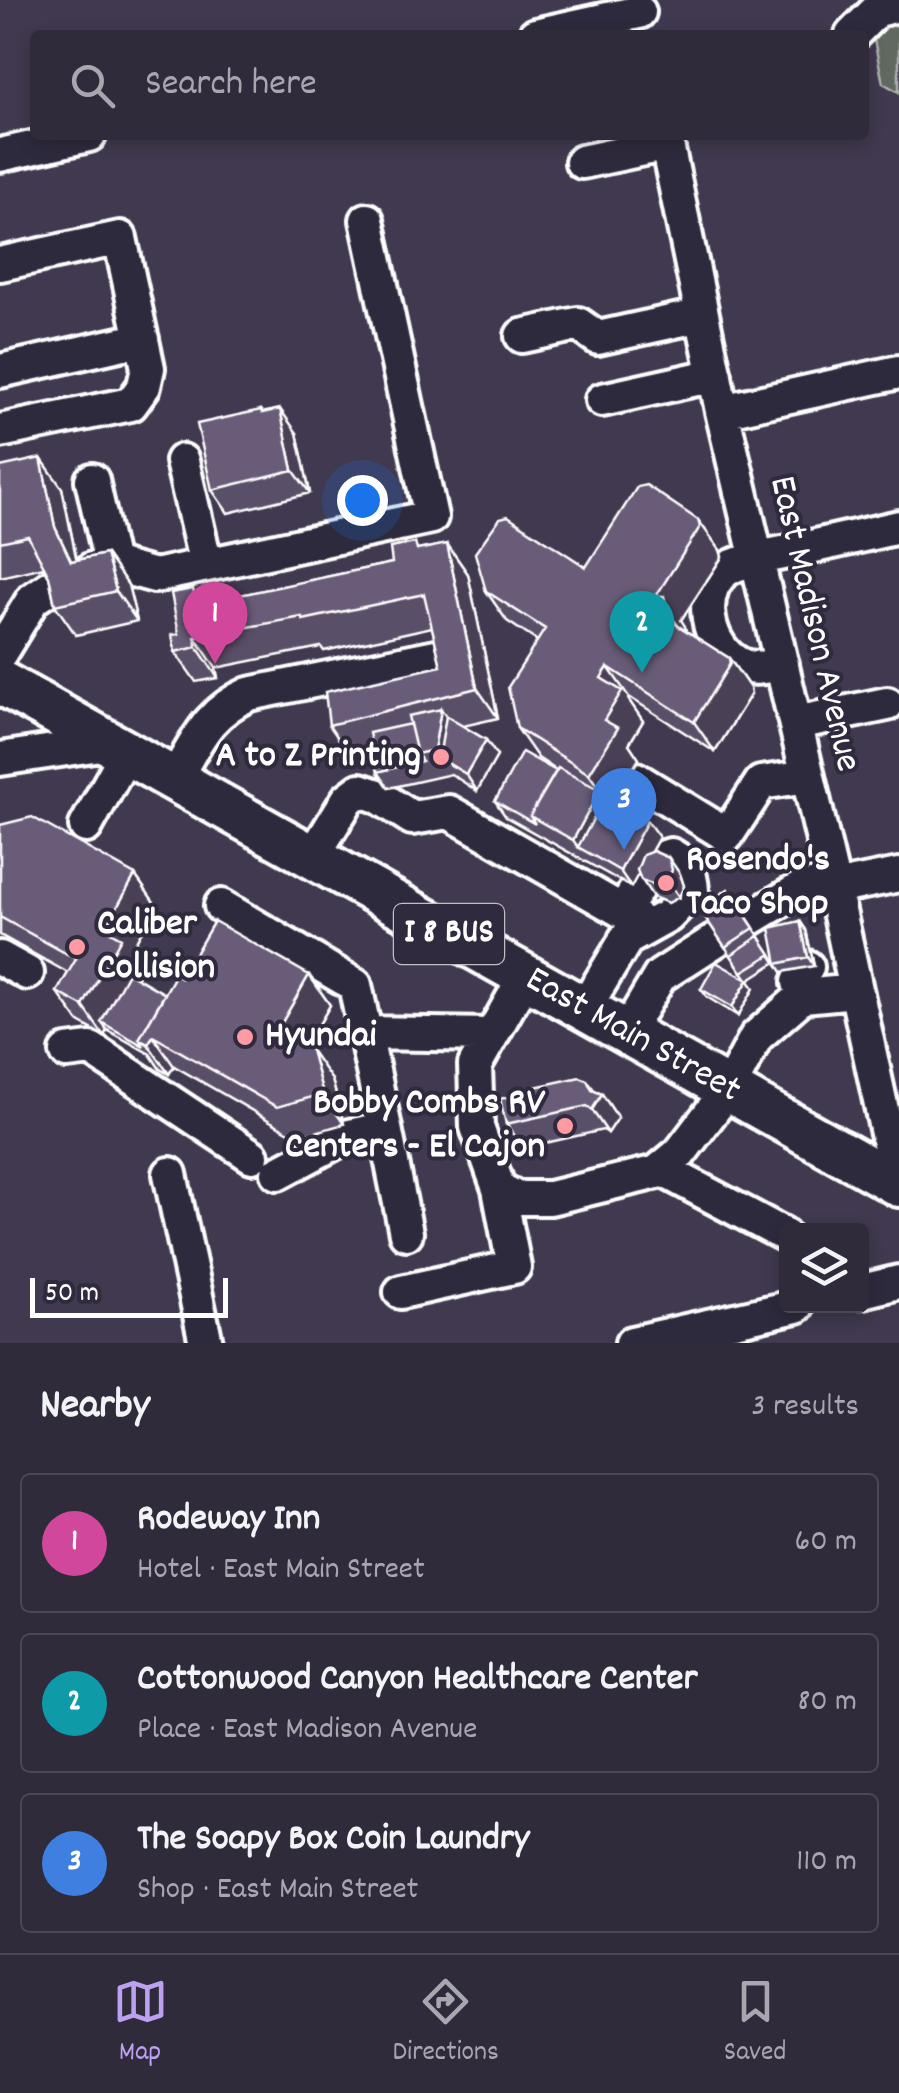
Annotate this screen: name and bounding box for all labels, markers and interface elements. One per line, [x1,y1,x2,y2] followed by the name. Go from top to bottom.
[30,30,869,140] search box
[65,58,120,113] icon: search
[145,58,317,113] text: Search here
[752,471,874,777] street label: East Madison Avenue
[337,475,388,526] your location
[182,582,248,664] pin: 1
[610,590,674,673] pin: 2
[215,730,421,785] place label: A to Z Printing
[430,746,452,768] marker: A to Z Printing
[592,768,656,850] pin: 3
[686,834,830,933] place label: Rosendo's Taco Shop
[655,872,677,894] marker: Rosendo's Taco Shop
[97,898,215,997] place label: Caliber Collision
[394,904,504,964] road number: I 8 BUS
[66,936,88,958] marker: Caliber Collision
[515,954,751,1118] street label: East Main Street
[265,1010,376,1065] place label: Hyundai
[234,1026,256,1048] marker: Hyundai
[285,1077,546,1176] place label: Bobby Combs RV Centers - El Cajon
[554,1115,576,1137] marker: Bobby Combs RV Centers - El Cajon
[779,1223,869,1313] map controls
[779,1223,869,1313] button: layers
[30,1273,228,1318] scale bar
[45,1275,99,1315] text: 50 m
[40,1378,150,1438] text: Nearby
[751,1385,859,1431] text: 3 results
[137,1493,320,1548] text: Rodeway Inn
[71,1520,78,1566] text: 1
[795,1520,857,1566] text: 60 m
[137,1548,425,1594] text: Hotel · East Main Street
[137,1653,698,1708] text: Cottonwood Canyon Healthcare Center
[68,1680,81,1726] text: 2
[797,1680,857,1726] text: 80 m
[137,1708,477,1754] text: Place · East Madison Avenue
[137,1813,529,1868] text: The Soapy Box Coin Laundry
[67,1840,82,1886] text: 3
[796,1840,857,1886] text: 110 m
[137,1868,418,1914] text: Shop · East Main Street
[113,1974,168,2074] tab: Map
[393,1974,499,2074] tab: Directions
[724,1974,786,2074] tab: Saved

